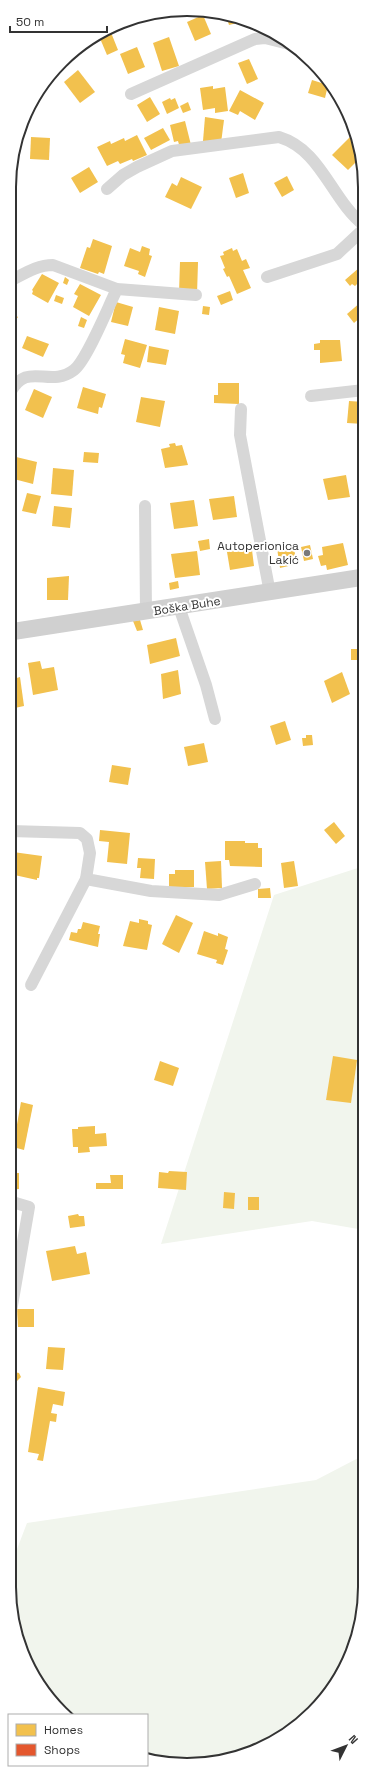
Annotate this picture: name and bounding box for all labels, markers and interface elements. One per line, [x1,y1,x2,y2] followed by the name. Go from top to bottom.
[10,8,107,34] scale bar
[16,14,44,30] text: 50 m
[217,538,299,568] place label: Autoperionica Lakić
[302,548,312,558] marker: Autoperionica Lakić
[152,593,222,619] street label: Boška Buhe
[8,1714,148,1766] legend
[44,1722,83,1738] text: Homes
[326,1726,366,1766] north arrow
[346,1732,361,1747] text: N
[44,1742,80,1758] text: Shops

